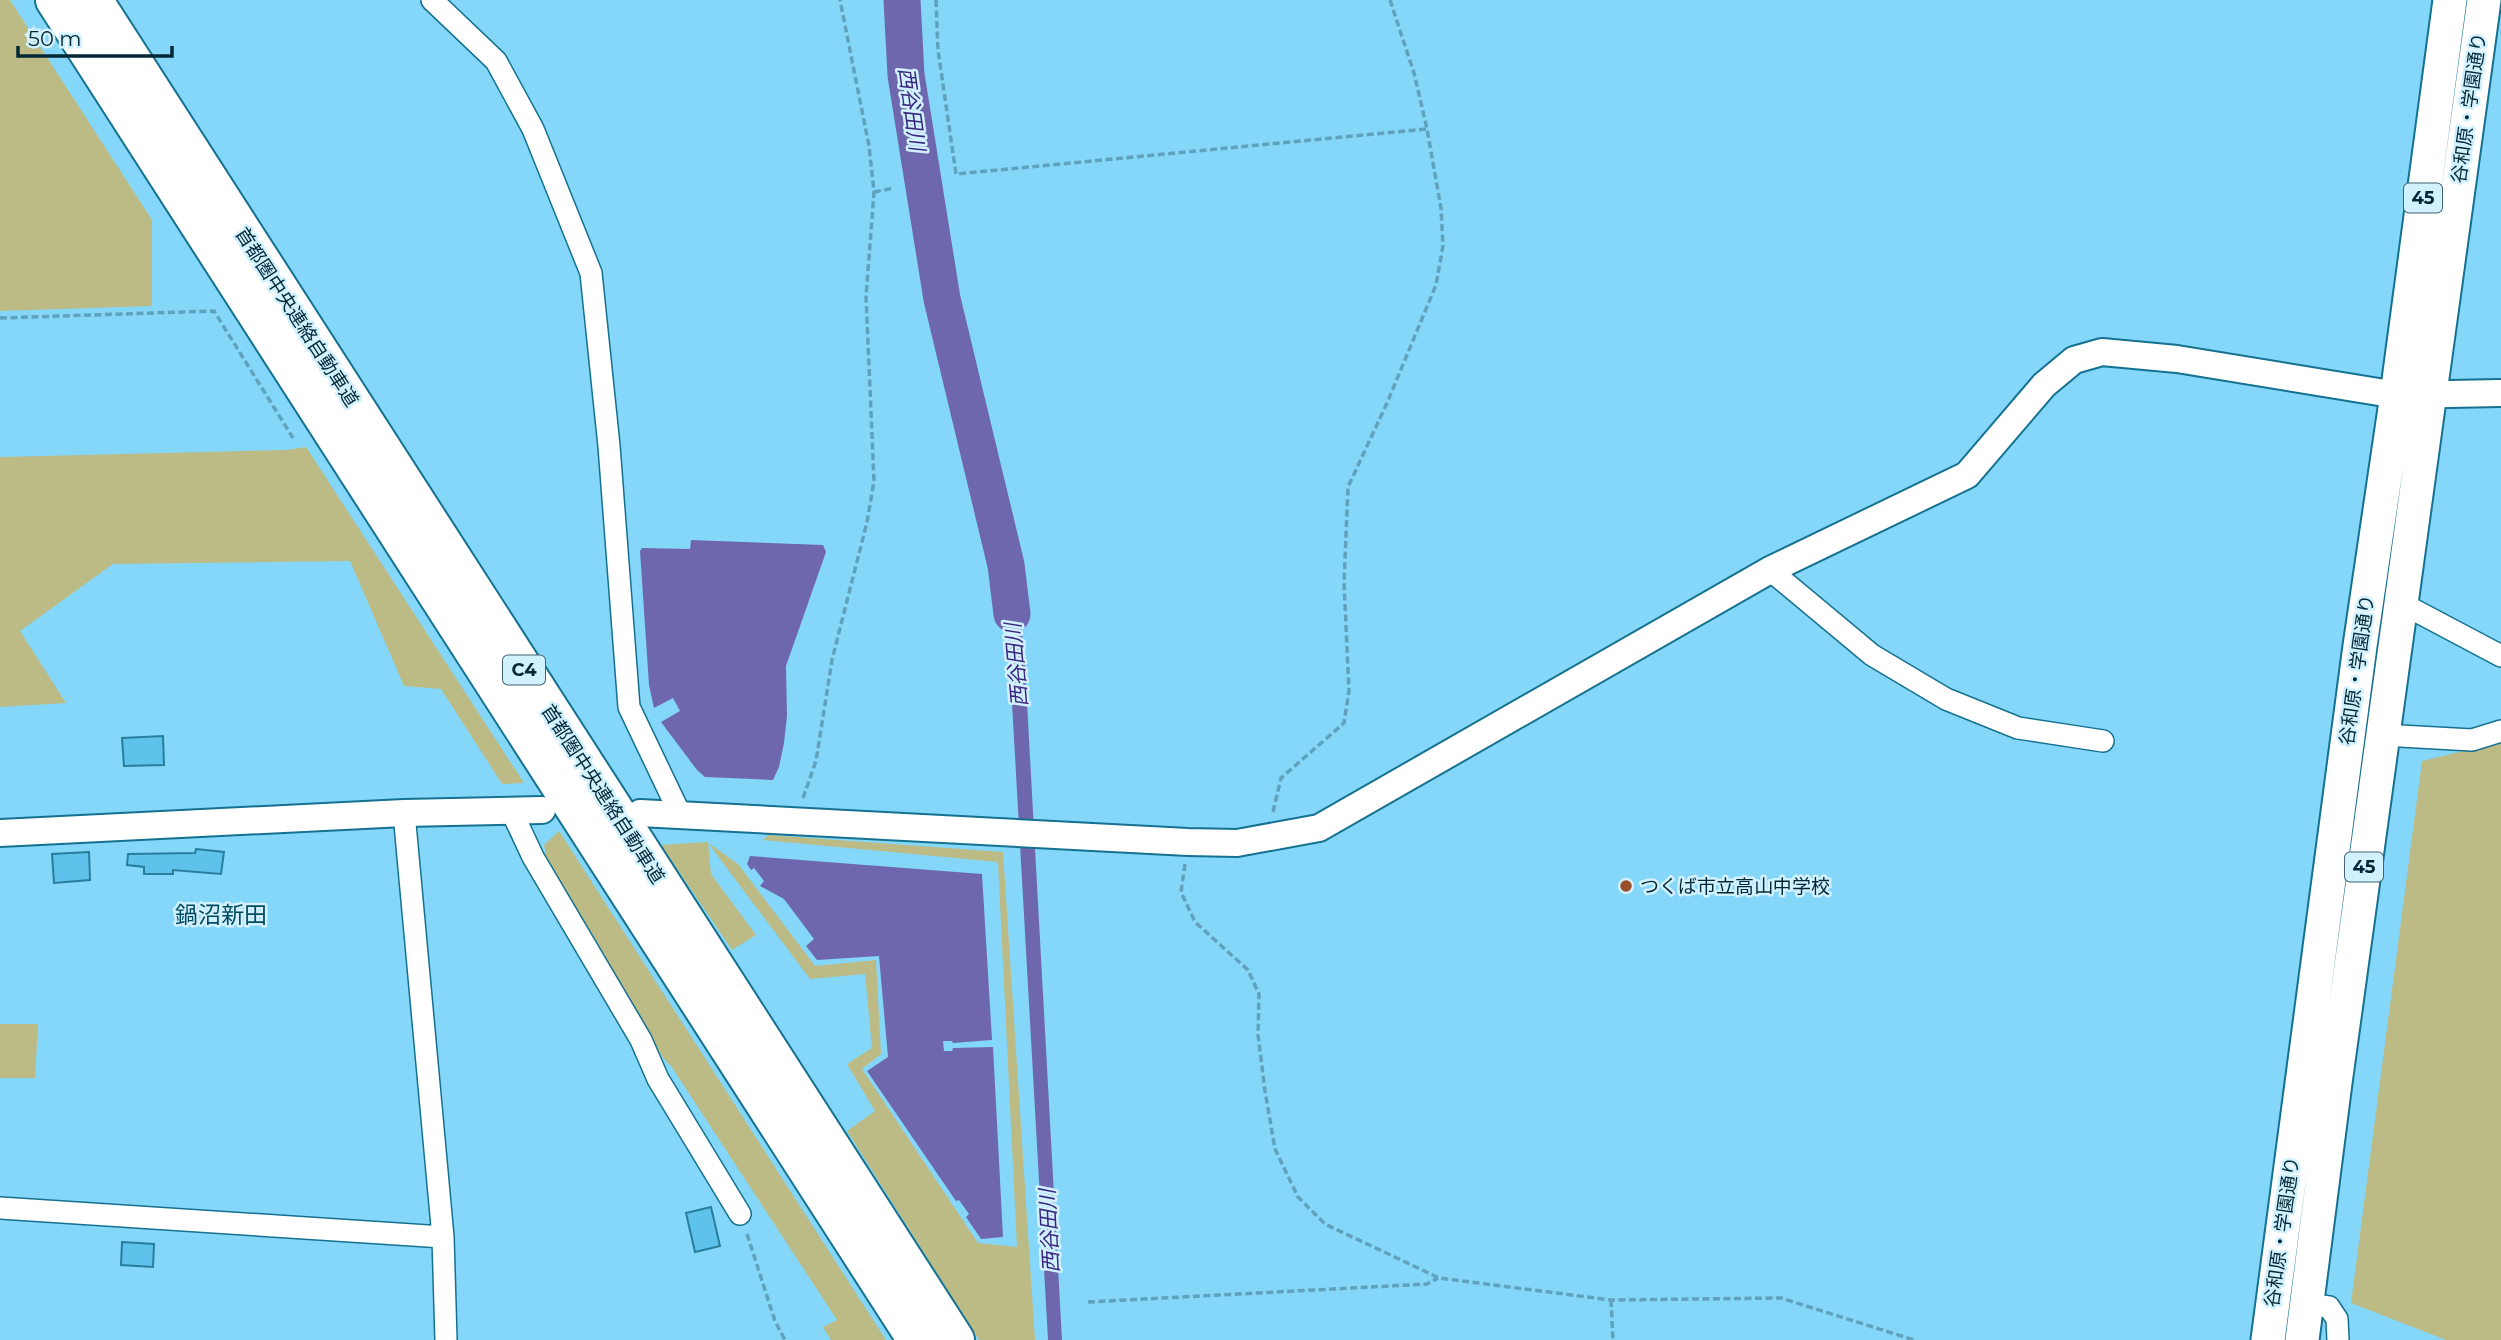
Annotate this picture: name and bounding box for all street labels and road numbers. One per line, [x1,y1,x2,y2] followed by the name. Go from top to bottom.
[2447,31,2491,185] street label: 谷和原・学園通り
[2404,183,2442,212] road number: 45
[230,223,364,411] street label: 首都圏中央連絡自動車道
[2335,593,2379,747] street label: 谷和原・学園通り
[503,656,545,684] road number: C4
[536,700,670,888] street label: 首都圏中央連絡自動車道
[2345,852,2383,882] road number: 45
[2260,1155,2304,1309] street label: 谷和原・学園通り

